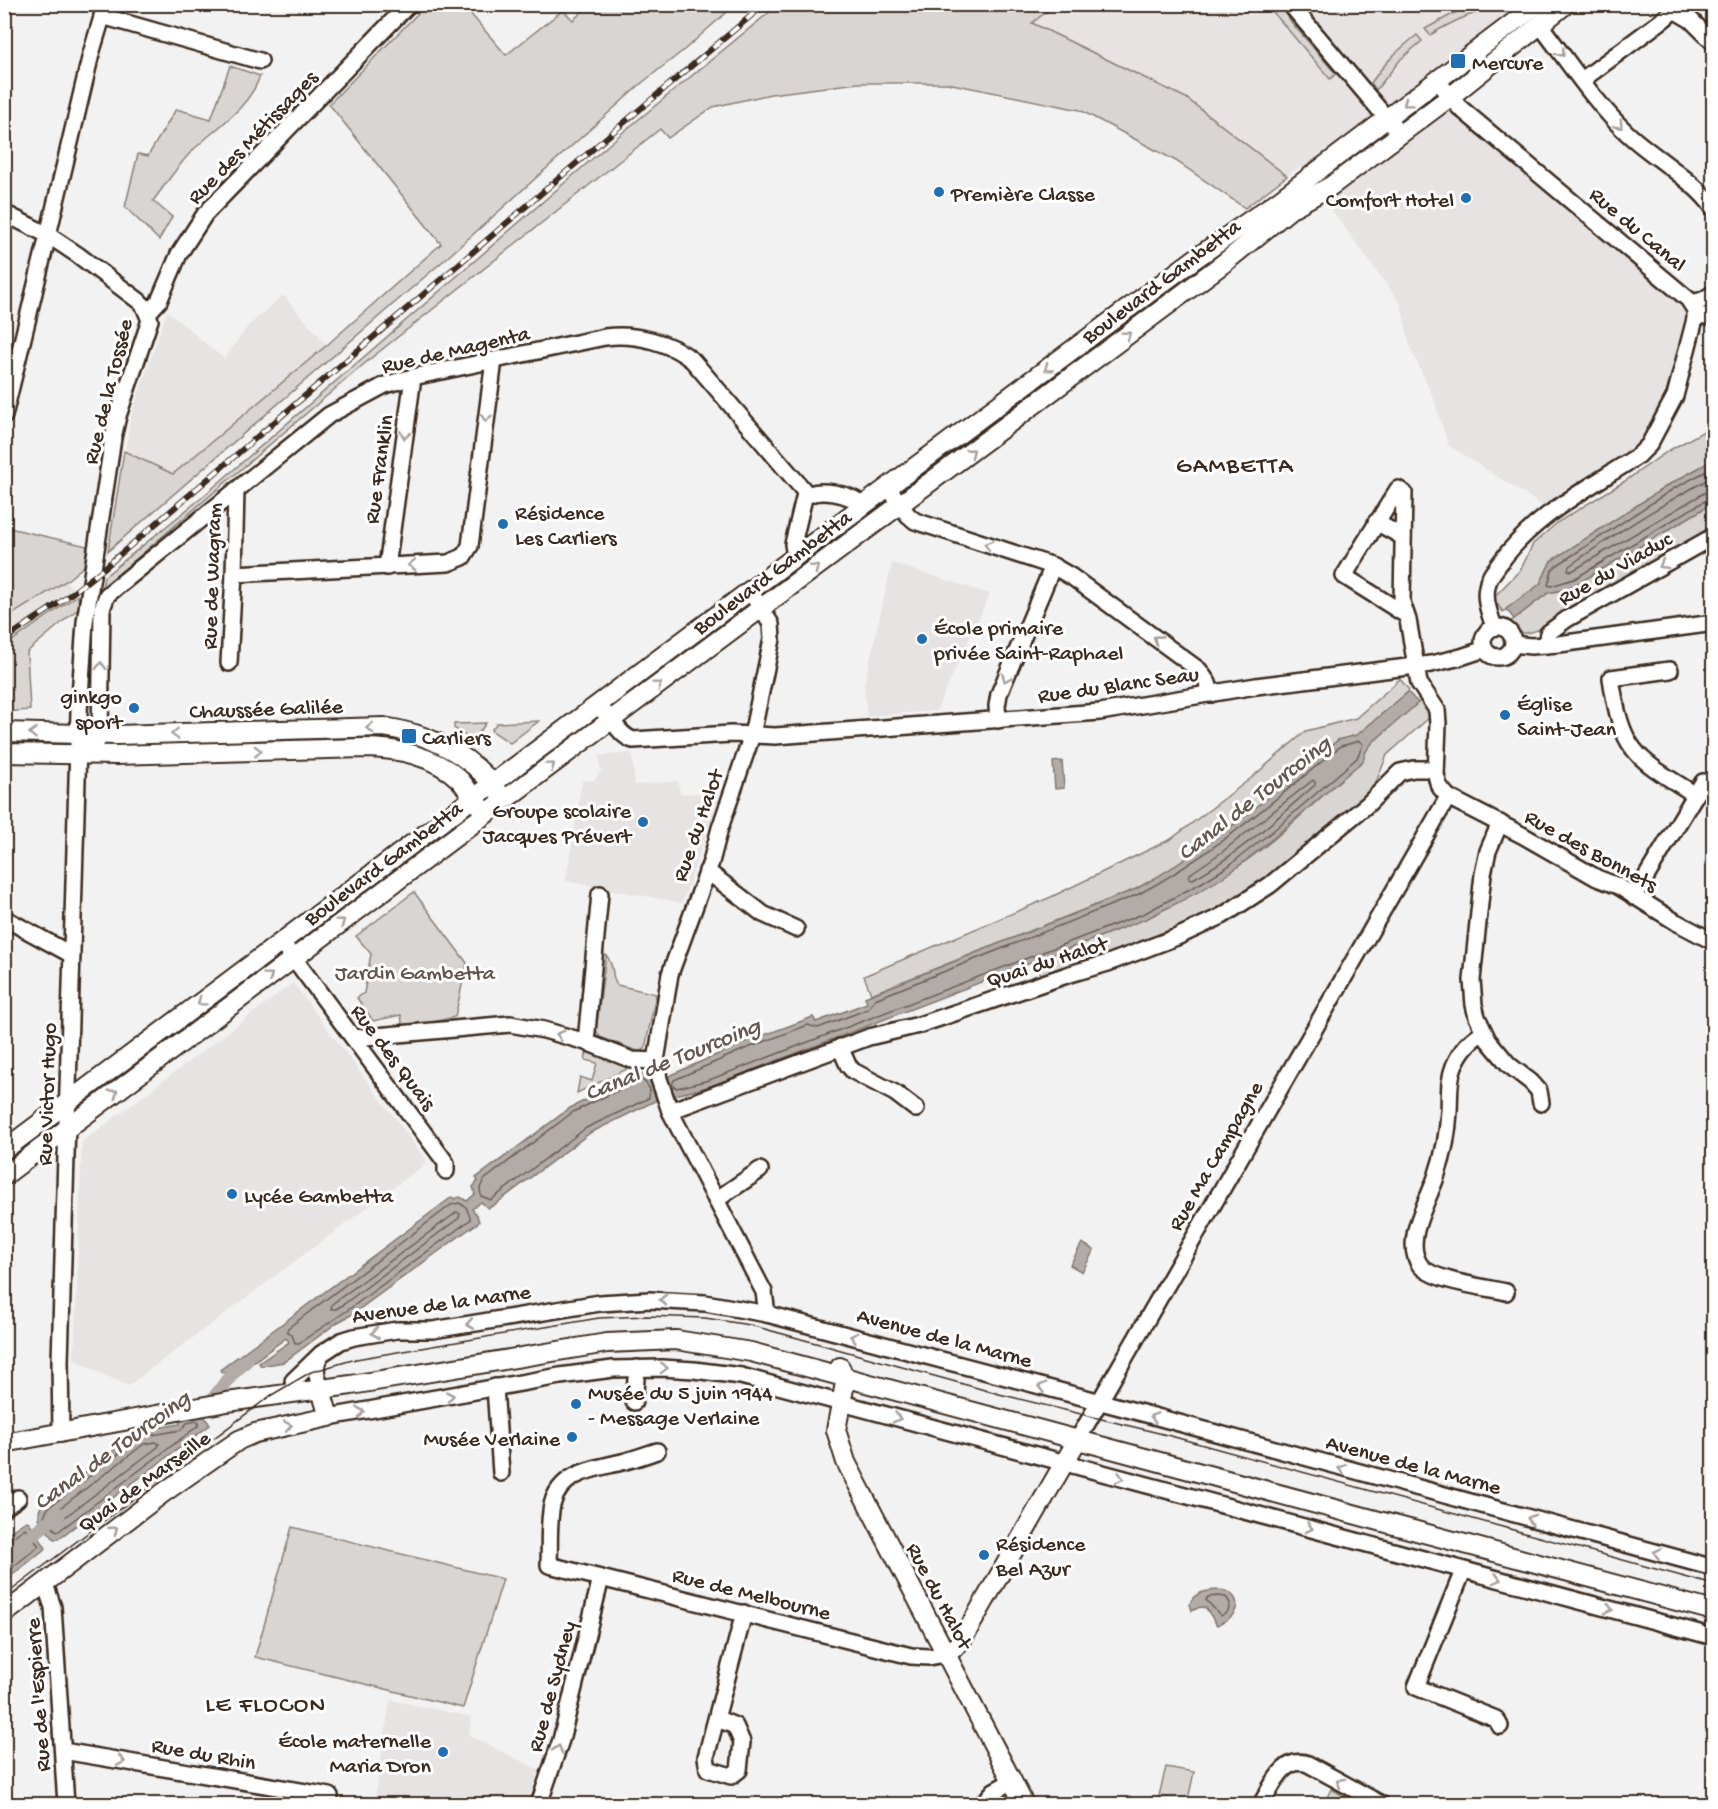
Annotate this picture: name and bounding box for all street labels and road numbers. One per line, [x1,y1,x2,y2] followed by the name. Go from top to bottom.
[183,66,325,211] street label: Rue des Métissages
[1583,183,1690,279] street label: Rue du Canal
[1077,215,1247,352] street label: Boulevard Gambetta
[79,316,141,467] street label: Rue de la Tossée
[379,322,533,382] street label: Rue de Magenta
[360,413,402,526] street label: Rue Franklin
[198,502,230,650] street label: Rue de Wagram
[688,506,858,643] street label: Boulevard Gambetta
[1555,527,1679,613] street label: Rue du Viaduc
[1036,663,1201,711] street label: Rue du Blanc Seau
[189,695,344,727] street label: Chaussée Galilée
[668,765,732,886] street label: Rue du Halot
[299,797,469,934] street label: Boulevard Gambetta
[1519,805,1662,900] street label: Rue des Bonnets
[983,931,1113,996] street label: Quai du Halot
[343,1000,441,1117] street label: Rue des Quais
[34,1022,64,1166] street label: Rue Victor Hugo
[1164,1077,1271,1236] street label: Rue Ma Campagne
[351,1280,533,1331] street label: Avenue de la Marne
[854,1304,1035,1376] street label: Avenue de la Marne
[74,1426,217,1540] street label: Quai de Marseille
[1323,1431,1504,1503] street label: Avenue de la Marne
[899,1539,977,1656] street label: Rue du Halot
[669,1564,834,1628] street label: Rue de Melbourne
[22,1616,58,1772] street label: Rue de l'Espierre
[524,1619,584,1755] street label: Rue de Sydney
[149,1734,258,1778] street label: Rue du Rhin

